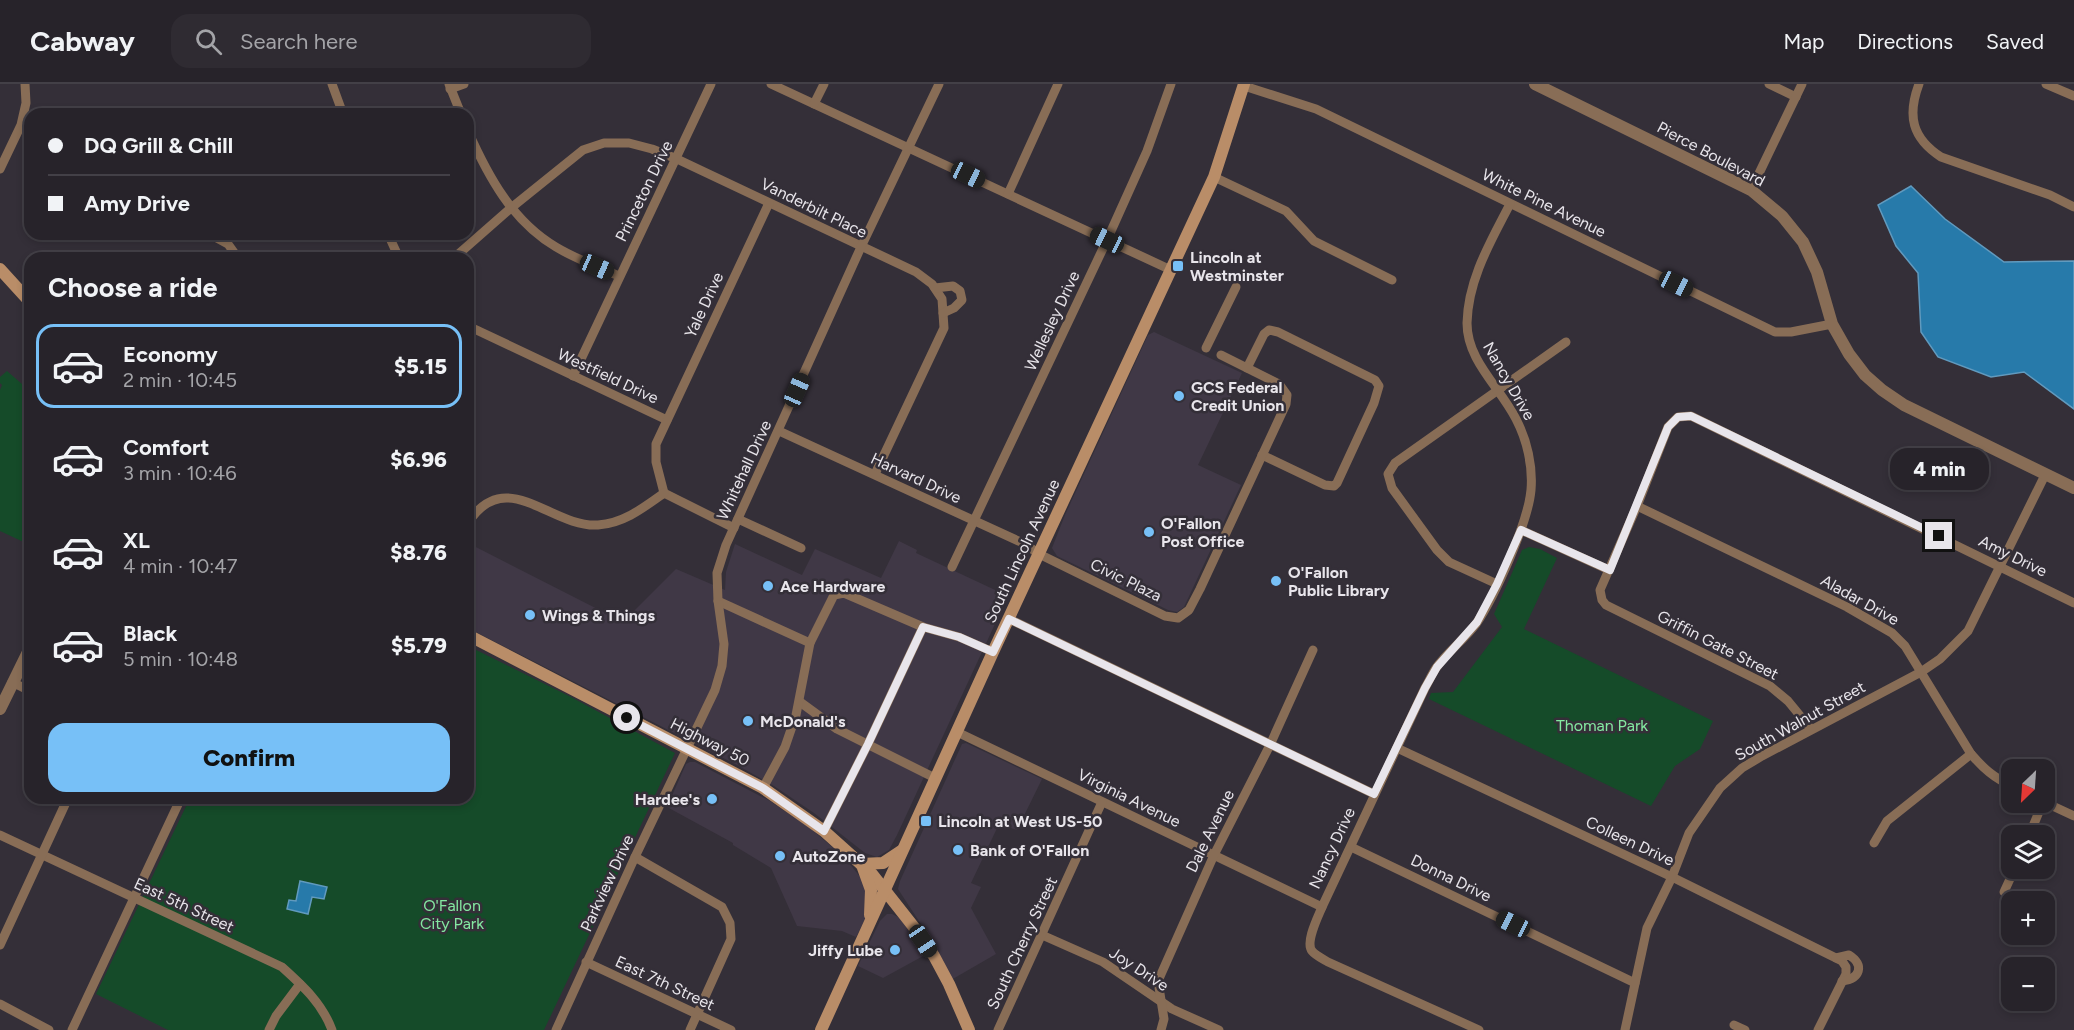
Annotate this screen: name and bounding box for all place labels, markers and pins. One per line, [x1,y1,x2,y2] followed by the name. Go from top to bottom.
[1190,248,1284,285] place label: Lincoln at Westminster
[1171,259,1185,273] marker: Lincoln at Westminster
[1191,378,1284,415] place label: GCS Federal Credit Union
[1172,389,1186,403] marker: GCS Federal Credit Union
[1161,514,1245,551] place label: O'Fallon Post Office
[1142,525,1156,539] marker: O'Fallon Post Office
[1288,563,1390,600] place label: O'Fallon Public Library
[1269,574,1283,588] marker: O'Fallon Public Library
[780,577,885,596] place label: Ace Hardware
[761,579,775,593] marker: Ace Hardware
[542,606,655,625] place label: Wings & Things
[523,608,537,622] marker: Wings & Things
[760,712,846,731] place label: McDonald's
[741,714,755,728] marker: McDonald's
[635,790,701,809] place label: Hardee's
[705,792,719,806] marker: Hardee's
[938,812,1102,831] place label: Lincoln at West US-50
[919,814,933,828] marker: Lincoln at West US-50
[970,841,1089,860] place label: Bank of O'Fallon
[951,843,965,857] marker: Bank of O'Fallon
[792,847,866,866] place label: AutoZone
[773,849,787,863] marker: AutoZone
[808,941,883,960] place label: Jiffy Lube
[888,943,902,957] marker: Jiffy Lube

